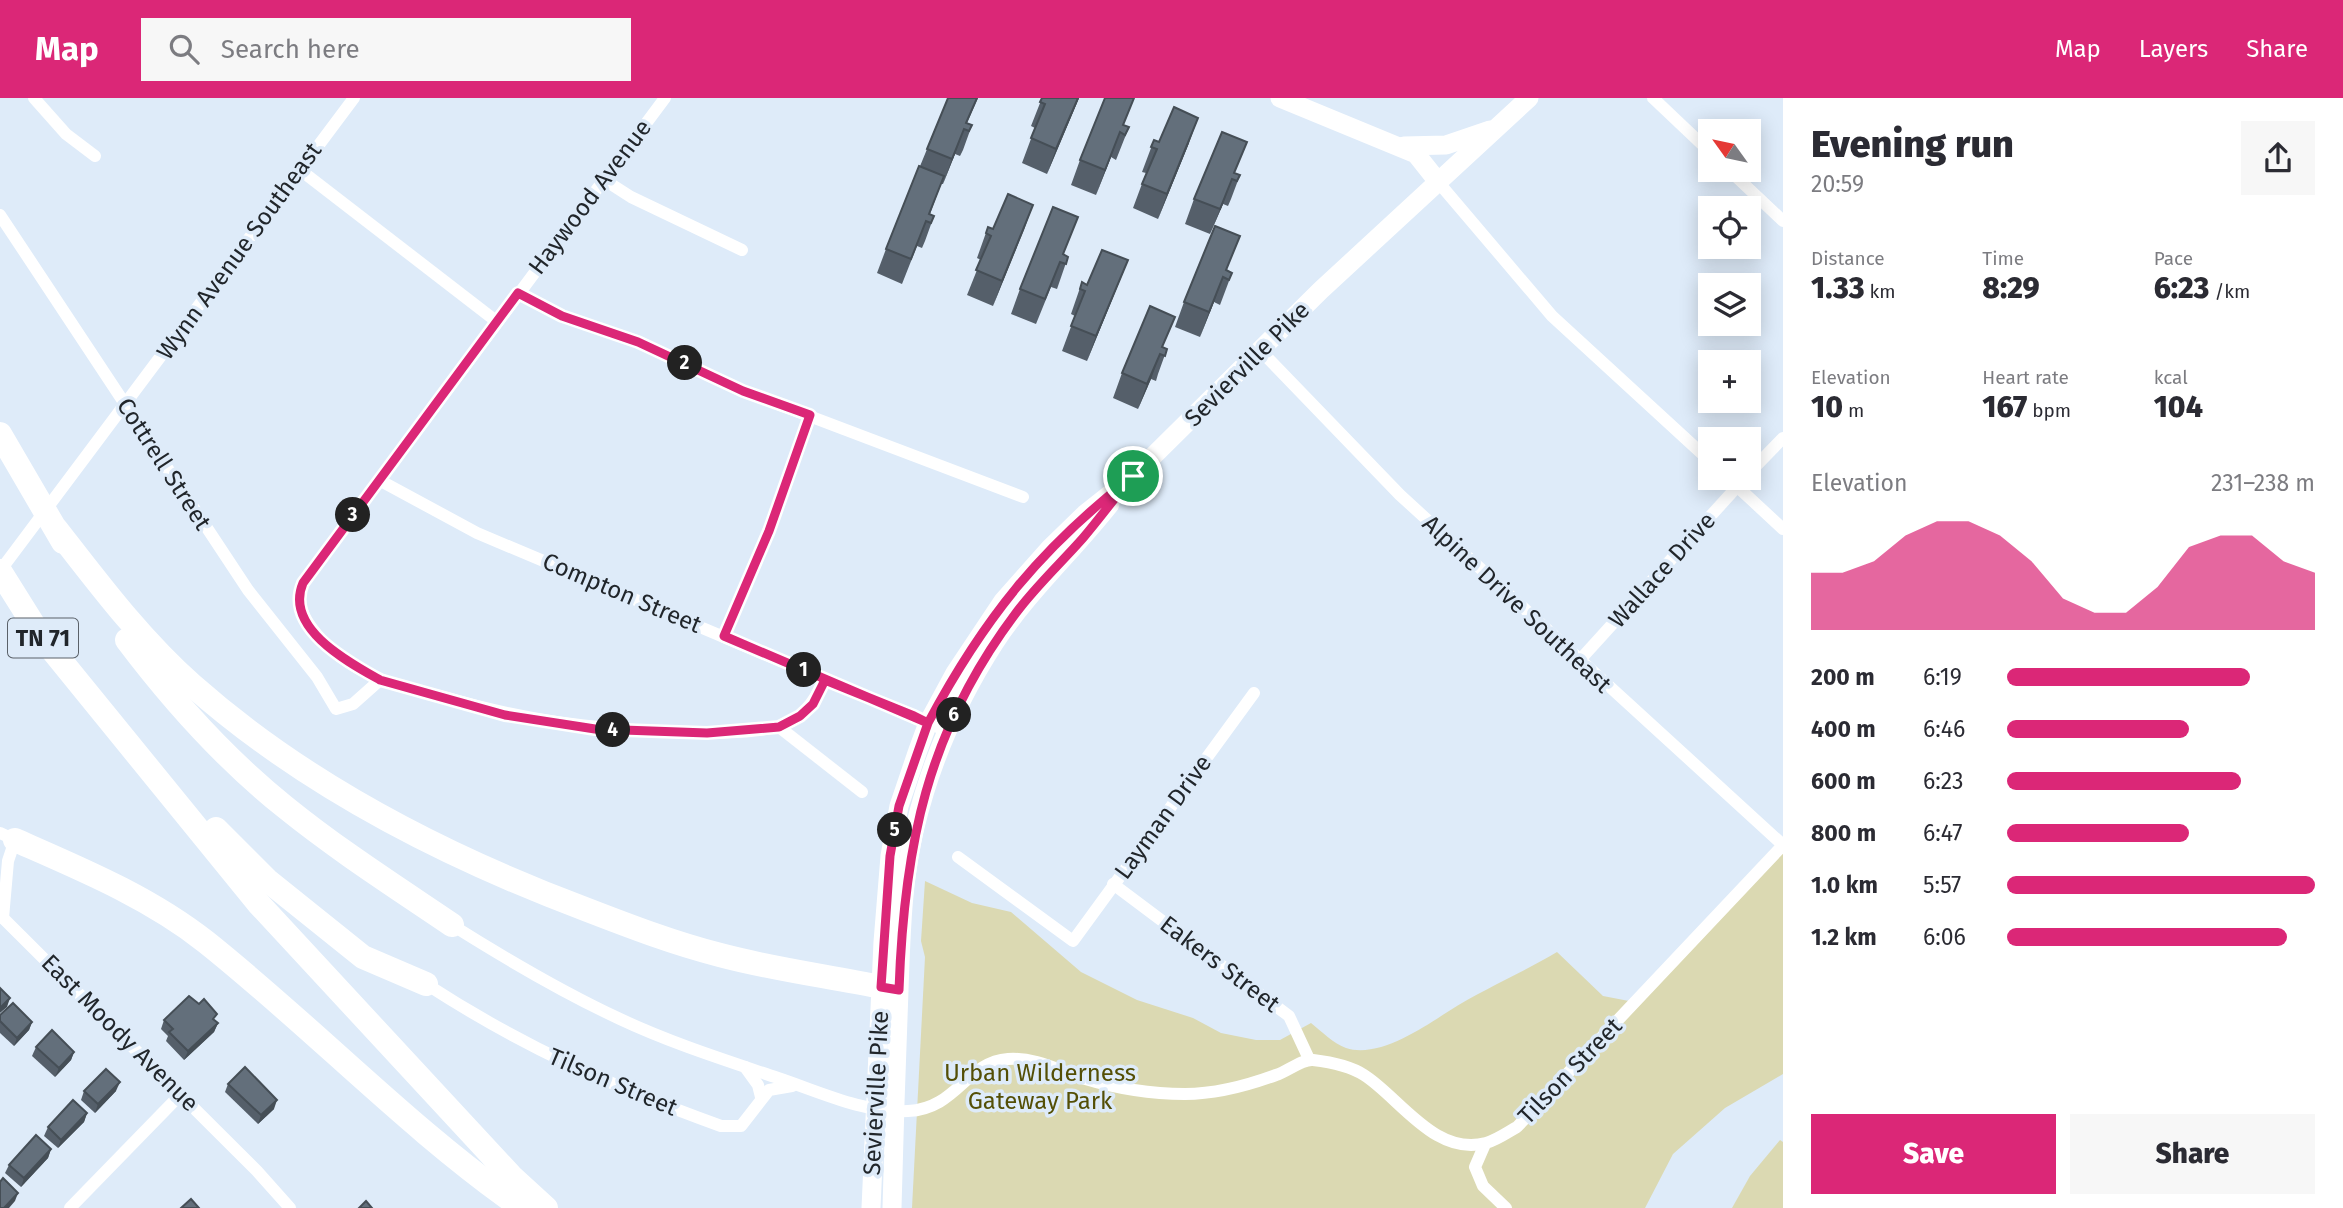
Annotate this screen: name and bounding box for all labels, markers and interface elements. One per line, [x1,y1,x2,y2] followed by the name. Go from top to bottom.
[141,18,631,81] search box
[35,29,99,69] text: Map
[165,30,203,68] icon: search
[221,34,360,65] text: Search here
[2055,35,2101,63] text: Map
[2139,35,2208,63] text: Layers
[2246,35,2308,63] text: Share
[523,114,657,280] street label: Haywood Avenue
[1698,119,1760,182] north arrow
[1698,119,1761,490] map controls
[1811,121,2014,167] text: Evening run
[2241,121,2315,195] button: share
[151,137,327,365] street label: Wynn Avenue Southeast
[1811,170,1864,198] text: 20:59
[1698,196,1761,259] button: locate
[1811,247,1885,270] text: Distance
[1982,247,2024,270] text: Time
[2154,247,2193,270] text: Pace
[1811,270,1865,306] text: 1.33
[1982,270,2040,306] text: 8:29
[2154,270,2209,306] text: 6:23
[1698,273,1761,336] button: layers
[1865,280,1896,303] text: km
[2209,280,2250,303] text: /km
[1179,296,1315,432] street label: Sevierville Pike
[668,345,702,380] pin: 2
[1698,350,1761,413] button: +
[680,351,689,374] text: 2
[1811,366,1891,389] text: Elevation
[1982,366,2069,389] text: Heart rate
[2154,366,2188,389] text: kcal
[1811,389,1843,425] text: 10
[1982,389,2027,425] text: 167
[2154,389,2203,425] text: 104
[111,393,217,535] street label: Cottrell Street
[1843,399,1864,422] text: m
[2027,399,2071,422] text: bpm
[1698,427,1761,490] button: −
[1103,446,1163,506] pin
[1114,457,1152,495] icon: arrive
[1811,469,1907,497] text: Elevation
[2211,469,2315,497] text: 231–238 m
[336,498,370,532] pin: 3
[348,503,357,526] text: 3
[1603,507,1721,633] street label: Wallace Drive
[1417,509,1617,699] street label: Alpine Drive Southeast
[538,547,706,639] street label: Compton Street
[8,618,78,658] road number: TN 71
[786,652,822,688] pin: 1
[799,658,808,681] text: 1
[1811,663,1875,691] text: 200 m
[1923,663,1962,691] text: 6:19
[936,698,972,732] pin: 6
[948,703,959,726] text: 6
[596,712,630,748] pin: 4
[1811,715,1876,743] text: 400 m
[1923,715,1965,743] text: 6:46
[607,718,618,741] text: 4
[1109,749,1217,885] street label: Layman Drive
[1811,767,1876,795] text: 600 m
[1923,767,1964,795] text: 6:23
[878,812,912,848] pin: 5
[889,818,900,841] text: 5
[1811,819,1876,847] text: 800 m
[1923,819,1963,847] text: 6:47
[1811,871,1878,899] text: 1.0 km
[1923,871,1961,899] text: 5:57
[1155,910,1286,1018] street label: Eakers Street
[1811,923,1877,951] text: 1.2 km
[1923,923,1966,951] text: 6:06
[36,949,204,1117] street label: East Moody Avenue
[858,1010,894,1176] street label: Sevierville Pike
[1512,1012,1628,1130] street label: Tilson Street
[544,1042,682,1122] street label: Tilson Street
[944,1059,1136,1115] park label: Urban Wilderness Gateway Park
[1811,1114,2056,1194] button: Save
[2070,1114,2315,1194] button: Share

